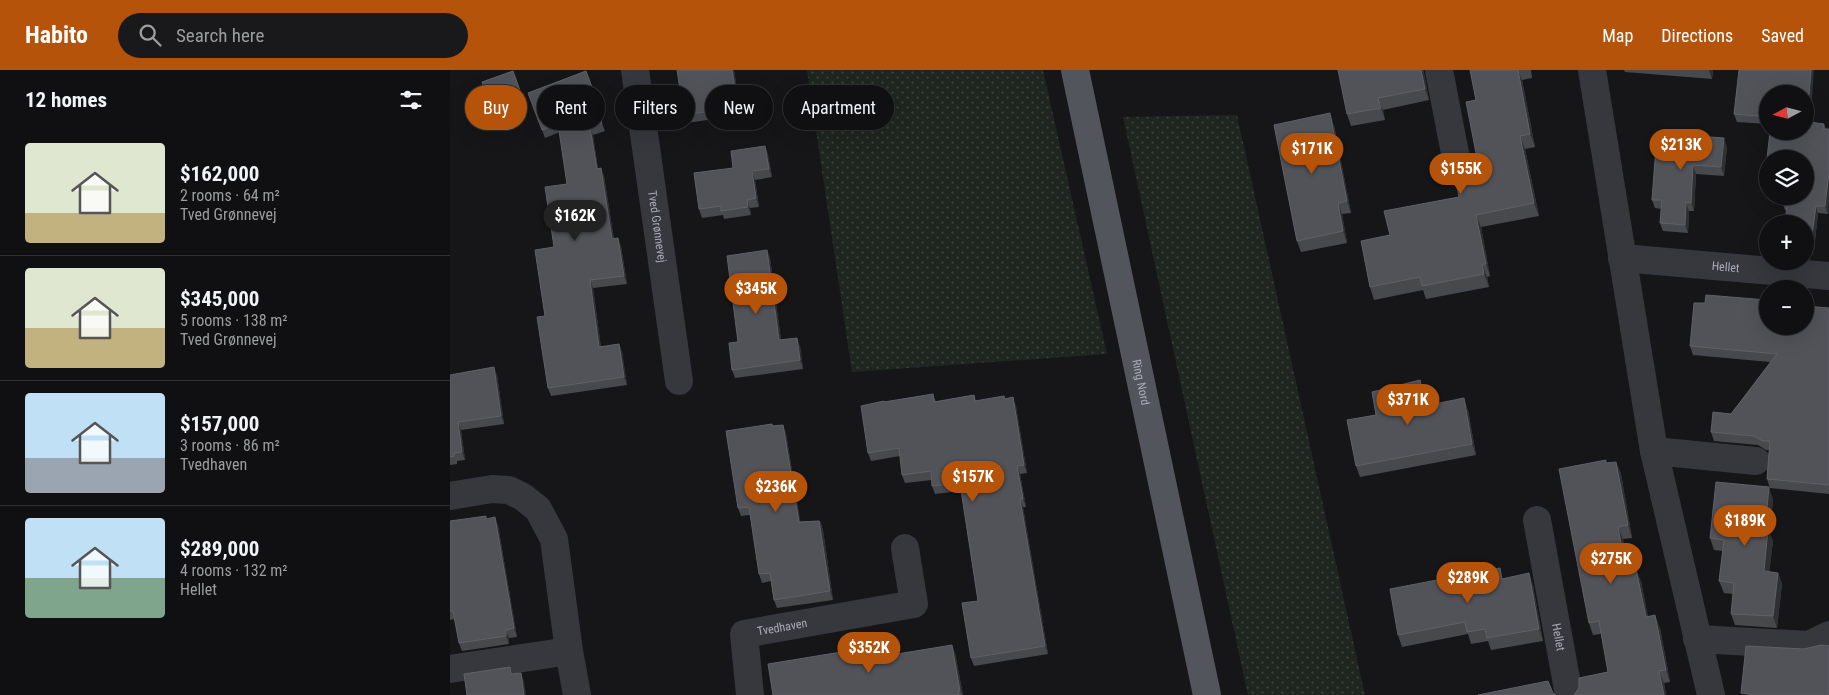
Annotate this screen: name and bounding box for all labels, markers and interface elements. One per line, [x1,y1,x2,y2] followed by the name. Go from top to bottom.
[118,13,468,58] search box
[25,21,88,49] text: Habito
[136,21,164,49] icon: search
[176,24,264,47] text: Search here
[1602,25,1633,46] text: Map
[1661,25,1733,46] text: Directions
[1761,25,1804,46] text: Saved
[465,85,527,130] chip: Buy
[537,85,605,130] chip: Rent
[615,85,695,130] chip: Filters
[705,85,773,130] chip: New
[783,85,894,130] chip: Apartment
[1759,85,1814,140] north arrow
[1759,85,1814,335] map controls
[397,86,425,114] icon: filters
[25,88,107,112] text: 12 homes
[1646,128,1716,171] pin: $213K
[1277,132,1347,175] pin: $171K
[1660,135,1702,154] text: $213K
[1291,139,1333,158] text: $171K
[1759,150,1814,205] button: layers
[1426,152,1496,195] pin: $155K
[1440,159,1482,178] text: $155K
[180,162,259,186] text: $162,000
[65,163,125,223] icon: home
[180,186,280,205] text: 2 rooms · 64 m²
[645,190,669,263] street label: Tved Grønnevej
[540,200,610,242] pin: $162K
[180,205,277,224] text: Tved Grønnevej
[554,206,596,225] text: $162K
[1759,215,1814,270] button: +
[1711,259,1740,275] street label: Hellet
[721,272,791,315] pin: $345K
[735,279,777,298] text: $345K
[1759,280,1814,335] button: −
[180,287,259,311] text: $345,000
[65,288,125,348] icon: home
[180,311,288,330] text: 5 rooms · 138 m²
[180,330,277,349] text: Tved Grønnevej
[1129,358,1153,406] street label: Ring Nord
[1373,384,1443,426] pin: $371K
[1387,390,1429,409] text: $371K
[180,412,259,436] text: $157,000
[65,413,125,473] icon: home
[180,436,280,455] text: 3 rooms · 86 m²
[180,455,247,474] text: Tvedhaven
[938,460,1008,503] pin: $157K
[952,467,994,486] text: $157K
[741,470,811,513] pin: $236K
[755,477,797,496] text: $236K
[1710,504,1780,547] pin: $189K
[1724,511,1766,530] text: $189K
[180,537,259,561] text: $289,000
[65,538,125,598] icon: home
[1576,542,1646,585] pin: $275K
[1590,549,1632,568] text: $275K
[180,561,288,580] text: 4 rooms · 132 m²
[1433,562,1503,604] pin: $289K
[1447,568,1489,587] text: $289K
[180,580,217,599] text: Hellet
[756,616,808,639] street label: Tvedhaven
[1549,622,1568,652] street label: Hellet
[834,632,904,674] pin: $352K
[848,638,890,657] text: $352K

